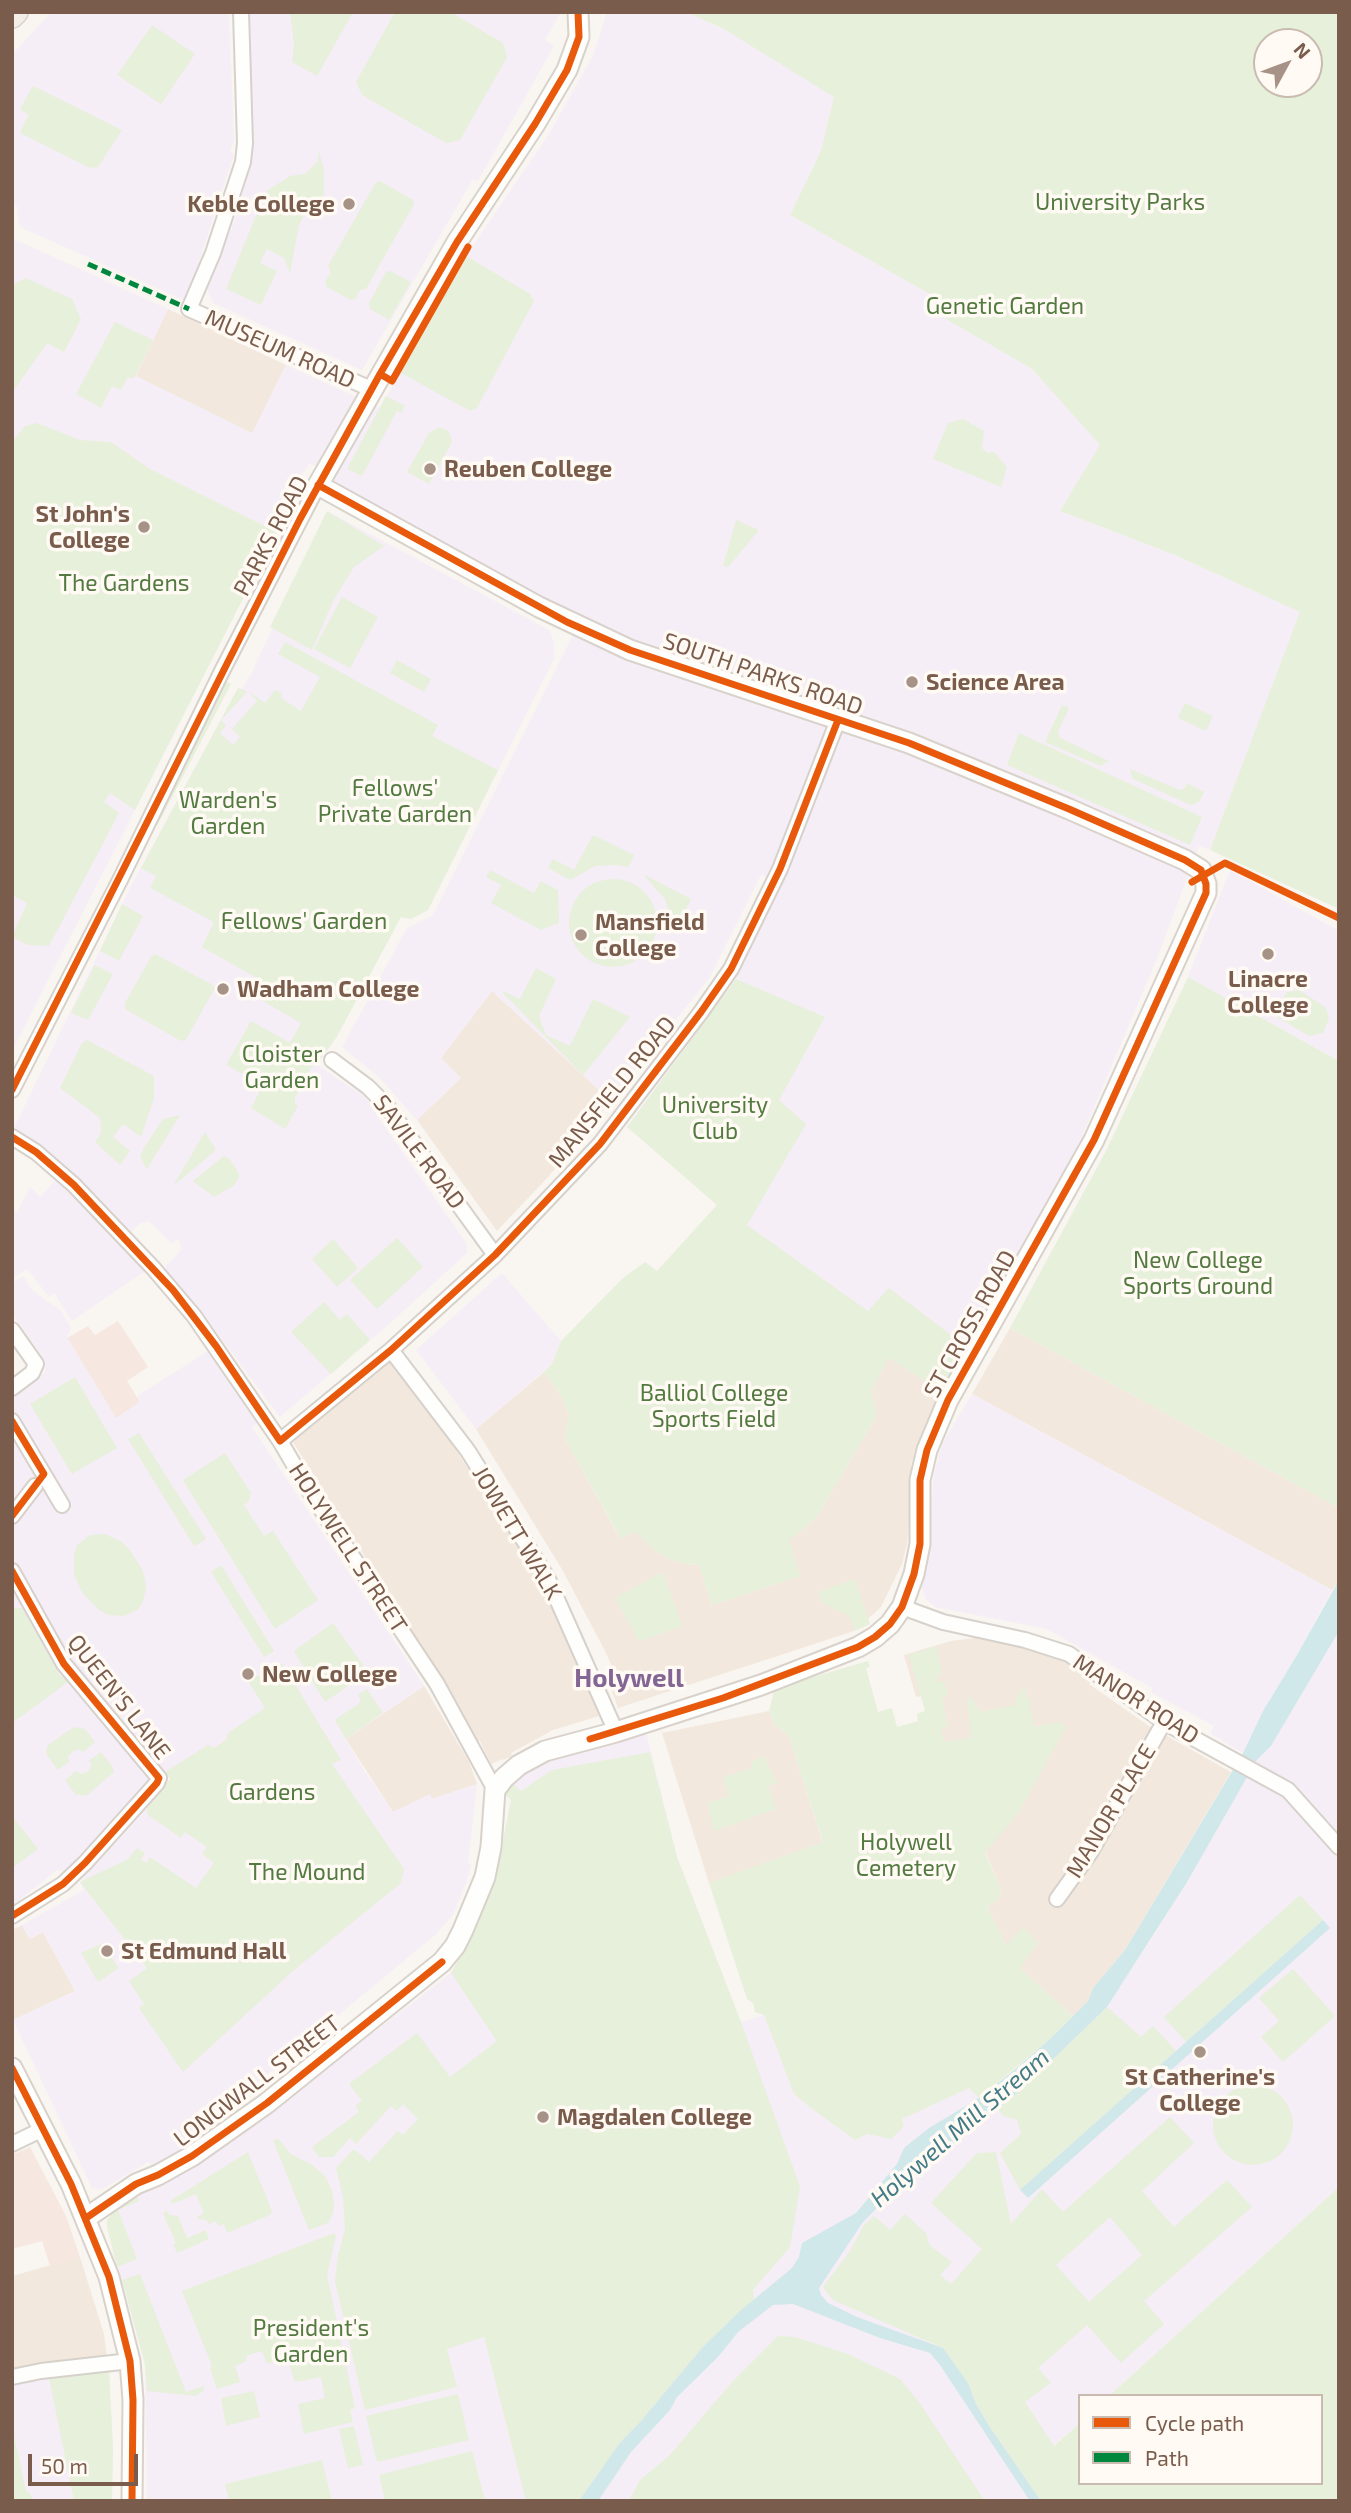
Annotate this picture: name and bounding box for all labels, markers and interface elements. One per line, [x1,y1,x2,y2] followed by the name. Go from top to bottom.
[1253,28,1323,98] north arrow
[1290,37,1316,63] text: N
[1035,188,1205,216] park label: University Parks
[187,190,335,218] place label: Keble College
[341,196,357,212] marker: Keble College
[926,292,1084,320] park label: Genetic Garden
[201,304,359,394] street label: MUSEUM ROAD
[444,455,612,483] place label: Reuben College
[422,461,438,477] marker: Reuben College
[228,471,314,601] street label: PARKS ROAD
[36,500,130,554] place label: St John's College
[136,519,152,535] marker: St John's College
[59,569,189,597] park label: The Gardens
[660,627,866,721] street label: SOUTH PARKS ROAD
[926,668,1065,696] place label: Science Area
[904,674,920,690] marker: Science Area
[318,774,472,828] park label: Fellows' Private Garden
[179,786,277,840] park label: Warden's Garden
[221,907,387,935] park label: Fellows' Garden
[595,908,705,962] place label: Mansfield College
[573,927,589,943] marker: Mansfield College
[1260,946,1276,962] marker: Linacre College
[1227,965,1309,1019] place label: Linacre College
[237,975,420,1003] place label: Wadham College
[215,981,231,997] marker: Wadham College
[543,1011,681,1173] street label: MANSFIELD ROAD
[242,1040,322,1094] park label: Cloister Garden
[367,1090,471,1214] street label: SAVILE ROAD
[662,1091,768,1145] park label: University Club
[918,1246,1022,1402] street label: ST CROSS ROAD
[1123,1246,1273,1300] park label: New College Sports Ground
[640,1379,788,1433] park label: Balliol College Sports Field
[283,1458,413,1638] street label: HOLYWELL STREET
[466,1461,568,1605] street label: JOWETT WALK
[62,1629,176,1765] street label: QUEEN'S LANE
[1068,1648,1204,1750] street label: MANOR ROAD
[262,1660,397,1688] place label: New College
[574,1662,684,1694] district label: Holywell
[240,1666,256,1682] marker: New College
[1060,1739,1162,1883] street label: MANOR PLACE
[229,1778,315,1806] park label: Gardens
[856,1828,956,1882] park label: Holywell Cemetery
[248,1858,366,1886] park label: The Mound
[121,1937,286,1965] place label: St Edmund Hall
[99,1943,115,1959] marker: St Edmund Hall
[168,2009,346,2153] street label: LONGWALL STREET
[865,2043,1055,2213] water label: Holywell Mill Stream
[1192,2044,1208,2060] marker: St Catherine's College
[1125,2063,1275,2117] place label: St Catherine's College
[557,2103,752,2131] place label: Magdalen College
[535,2109,551,2125] marker: Magdalen College
[253,2314,369,2368] park label: President's Garden
[1078,2394,1323,2485] legend
[1145,2410,1244,2435] text: Cycle path
[32,2440,142,2484] scale bar
[1145,2445,1189,2470] text: Path
[41,2453,88,2478] text: 50 m

